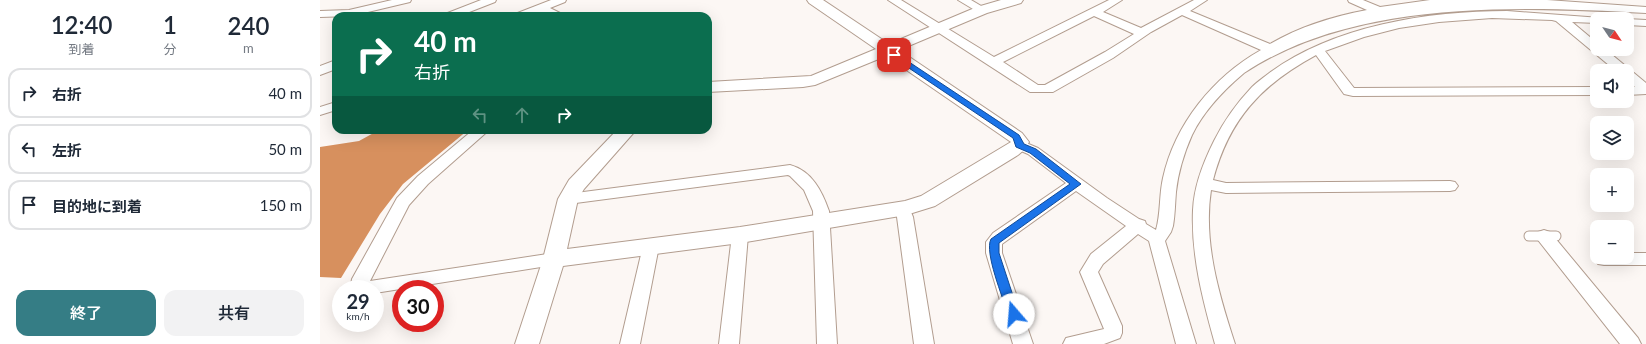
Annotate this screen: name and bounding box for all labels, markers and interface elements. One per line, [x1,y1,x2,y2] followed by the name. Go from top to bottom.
[51,10,112,39] text: 12:40
[163,10,177,39] text: 1
[228,11,269,40] text: 240
[1590,12,1634,56] north arrow
[1590,12,1634,264] map controls
[414,24,477,58] text: 40 m
[348,28,400,80] icon: right
[877,38,911,72] pin
[243,40,254,56] text: m
[69,41,95,57] text: 到着
[163,41,177,57] text: 分
[883,44,905,66] icon: arrive
[414,61,450,83] text: 右折
[1590,64,1634,108] button: sound
[18,82,40,104] icon: right
[268,84,302,102] text: 40 m
[52,85,82,103] text: 右折
[469,104,491,126] icon: left
[511,104,533,126] icon: ahead
[553,104,575,126] icon: right
[1590,116,1634,160] button: layers
[18,138,40,160] icon: left
[268,140,302,158] text: 50 m
[52,141,82,159] text: 左折
[1590,168,1634,212] button: +
[18,194,40,216] icon: arrive
[260,196,302,214] text: 150 m
[52,197,142,215] text: 目的地に到着
[1590,220,1634,264] button: −
[392,280,444,332] speed limit sign: 30
[346,289,370,313] text: 29
[16,290,156,336] button: 終了
[164,290,304,336] button: 共有
[993,293,1035,335] position arrow
[346,310,370,322] text: km/h

